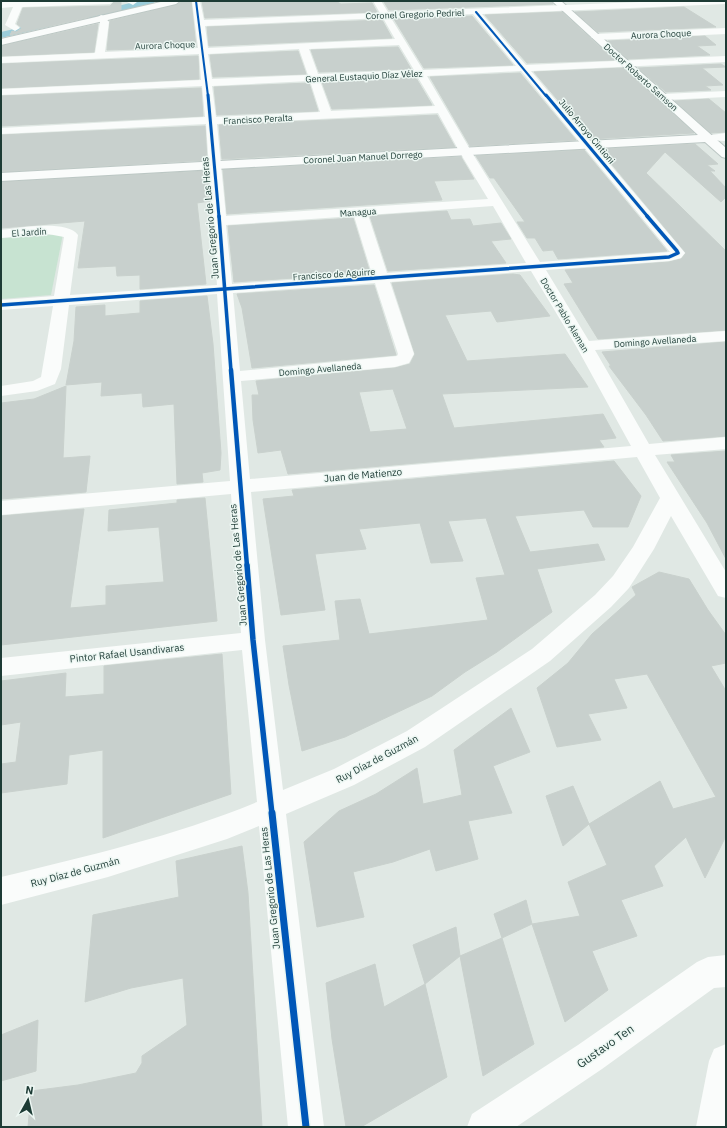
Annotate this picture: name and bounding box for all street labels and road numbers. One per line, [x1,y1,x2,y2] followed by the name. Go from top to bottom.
[365,7,465,21] street label: Coronel Gregorio Pedriel
[631,27,692,41] street label: Aurora Choque
[135,38,195,52] street label: Aurora Choque
[602,41,680,113] street label: Doctor Roberto Samson
[305,67,423,85] street label: General Eustaquio Díaz Vélez
[557,96,617,166] street label: Julio Arroyo Cintioni
[223,112,293,126] street label: Francisco Peralta
[303,148,423,166] street label: Coronel Juan Manuel Dorrego
[198,156,222,280] street label: Juan Gregorio de Las Heras
[339,205,377,219] street label: Managua
[11,225,47,239] street label: El Jardín
[292,266,376,282] street label: Francisco de Aguirre
[538,276,592,354] street label: Doctor Pablo Aleman
[613,333,697,349] street label: Domingo Avellaneda
[278,360,362,378] street label: Domingo Avellaneda
[323,465,403,485] street label: Juan de Matienzo
[226,503,250,627] street label: Juan Gregorio de Las Heras
[69,641,185,665] street label: Pintor Rafael Usandivaras
[333,732,421,786] street label: Ruy Díaz de Guzmán
[257,826,283,950] street label: Juan Gregorio de Las Heras
[29,854,121,890] street label: Ruy Díaz de Guzmán
[574,1021,636,1071] street label: Gustavo Ten

